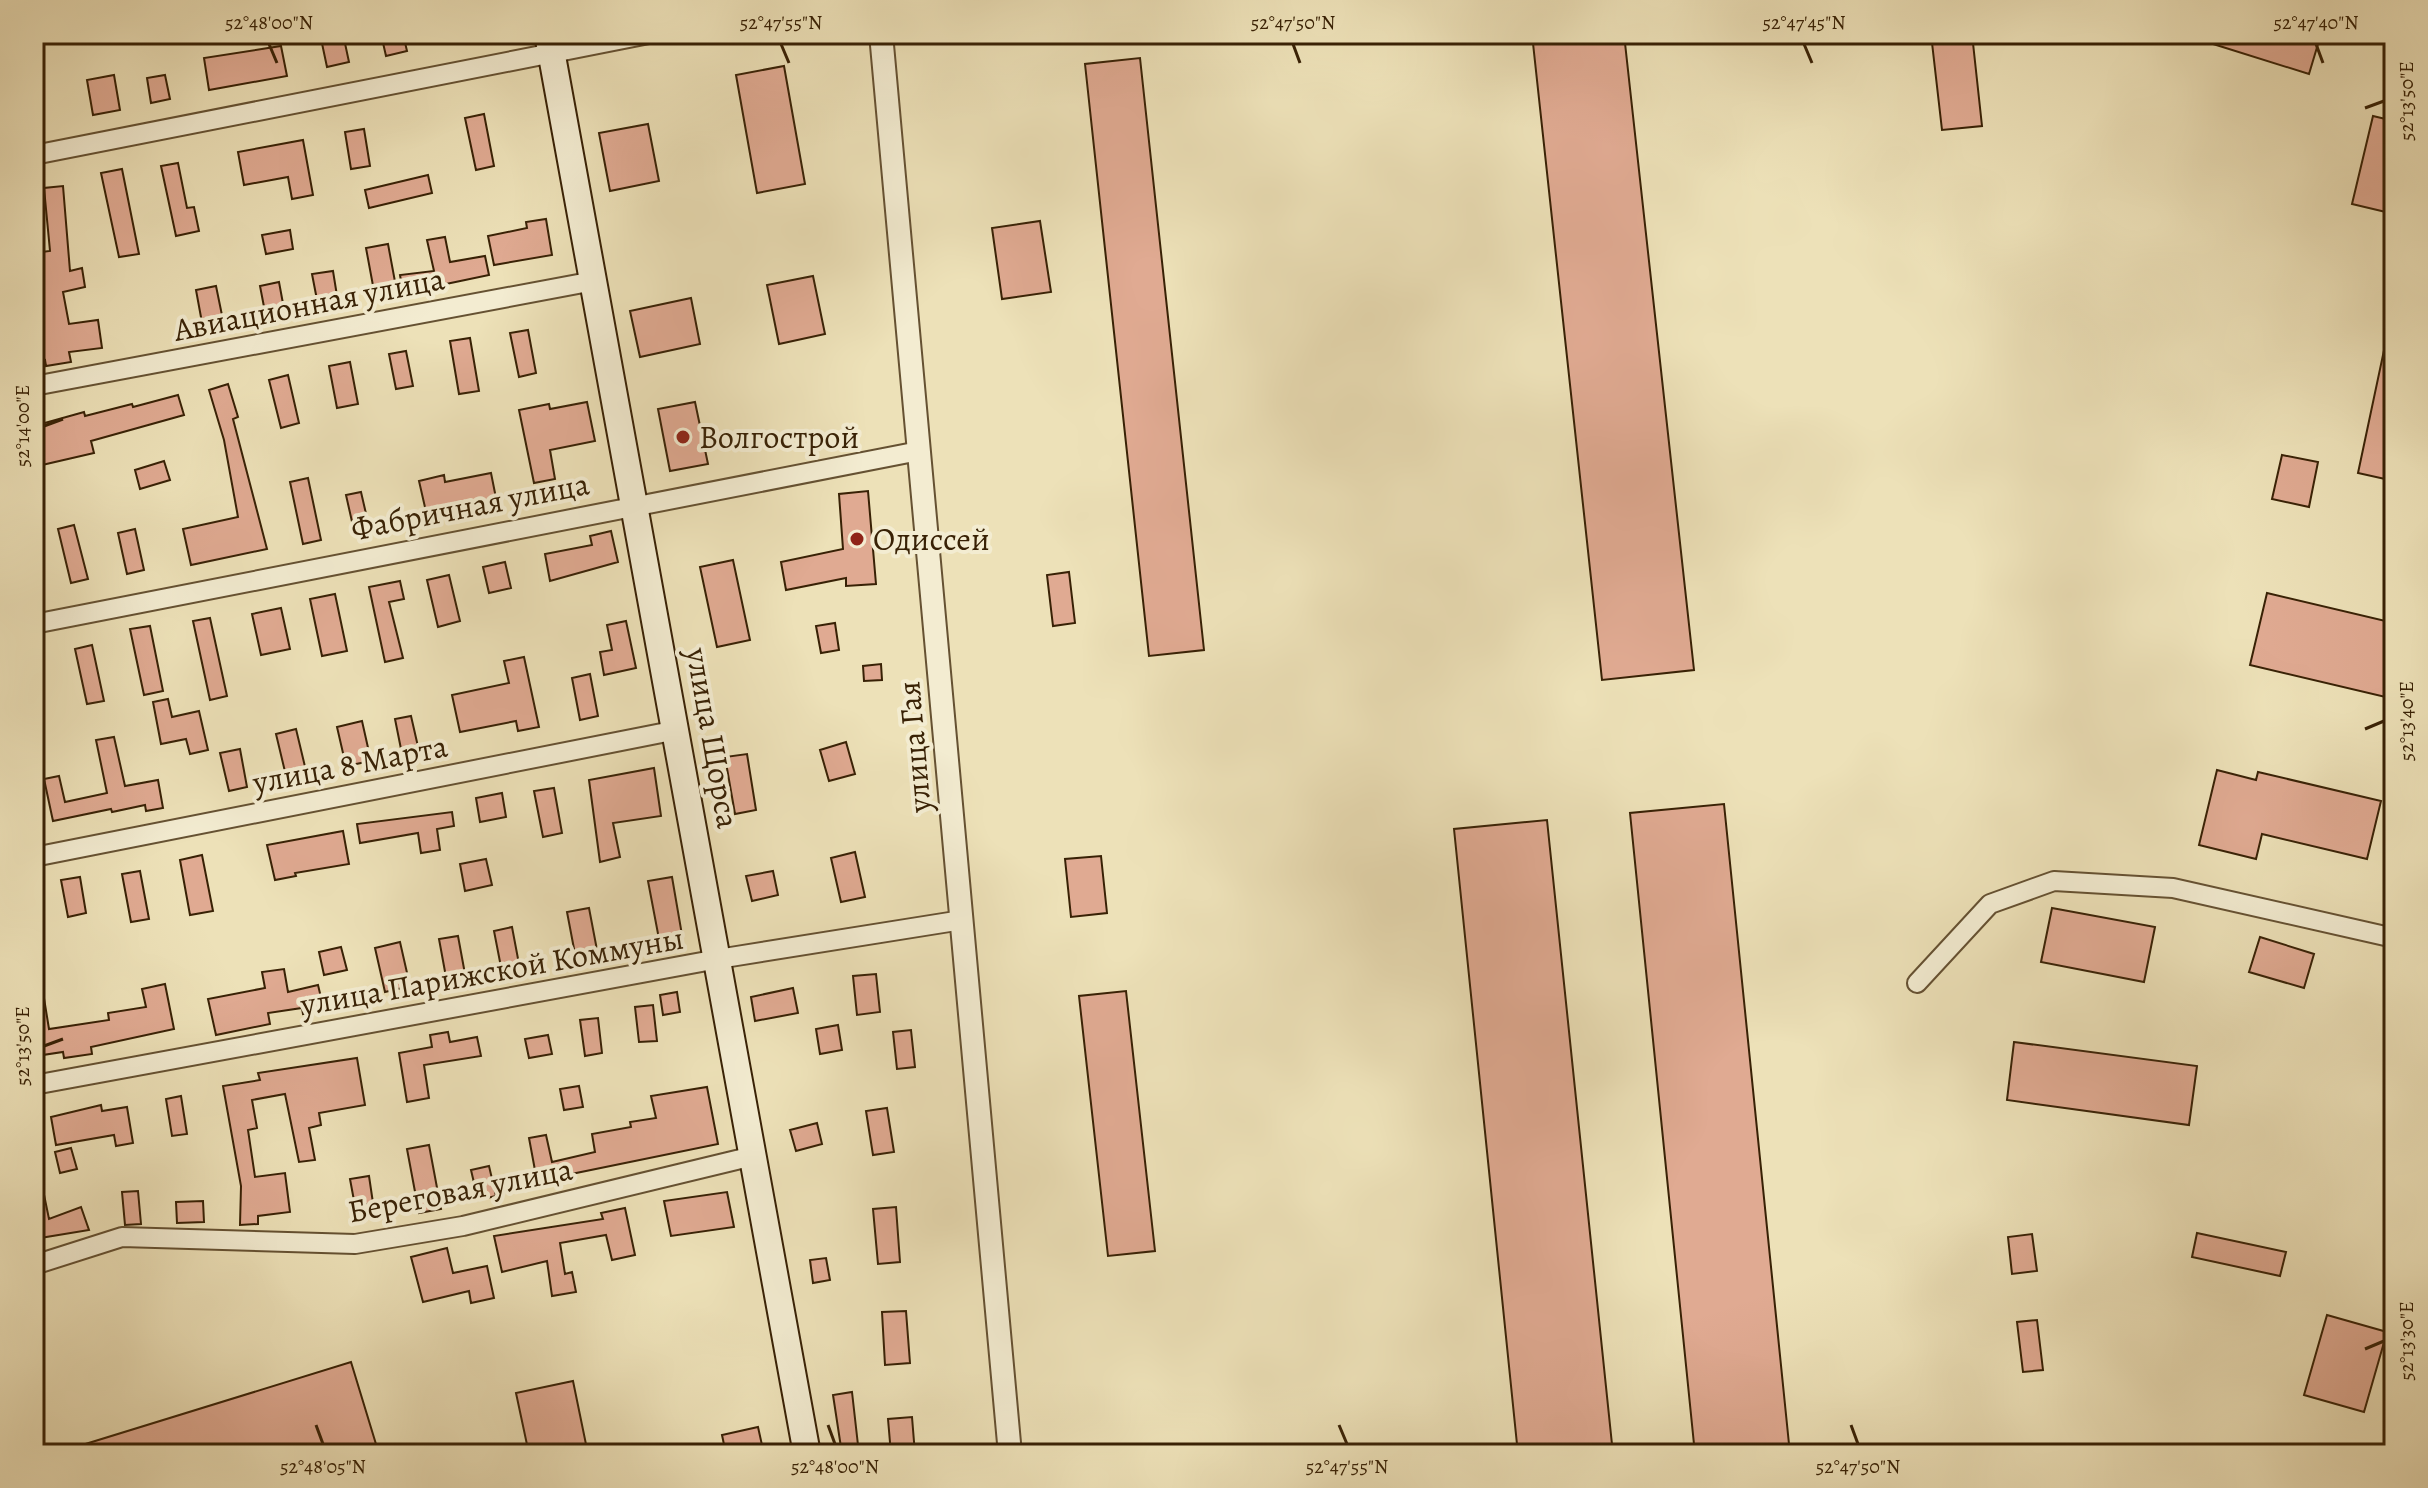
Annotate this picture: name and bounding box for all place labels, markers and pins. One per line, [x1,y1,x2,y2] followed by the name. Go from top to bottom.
[699,415,859,459] place label: Волгострой
[674,428,692,446] marker: Волгострой
[873,517,990,561] place label: Одиссей
[848,530,866,548] marker: Одиссей

